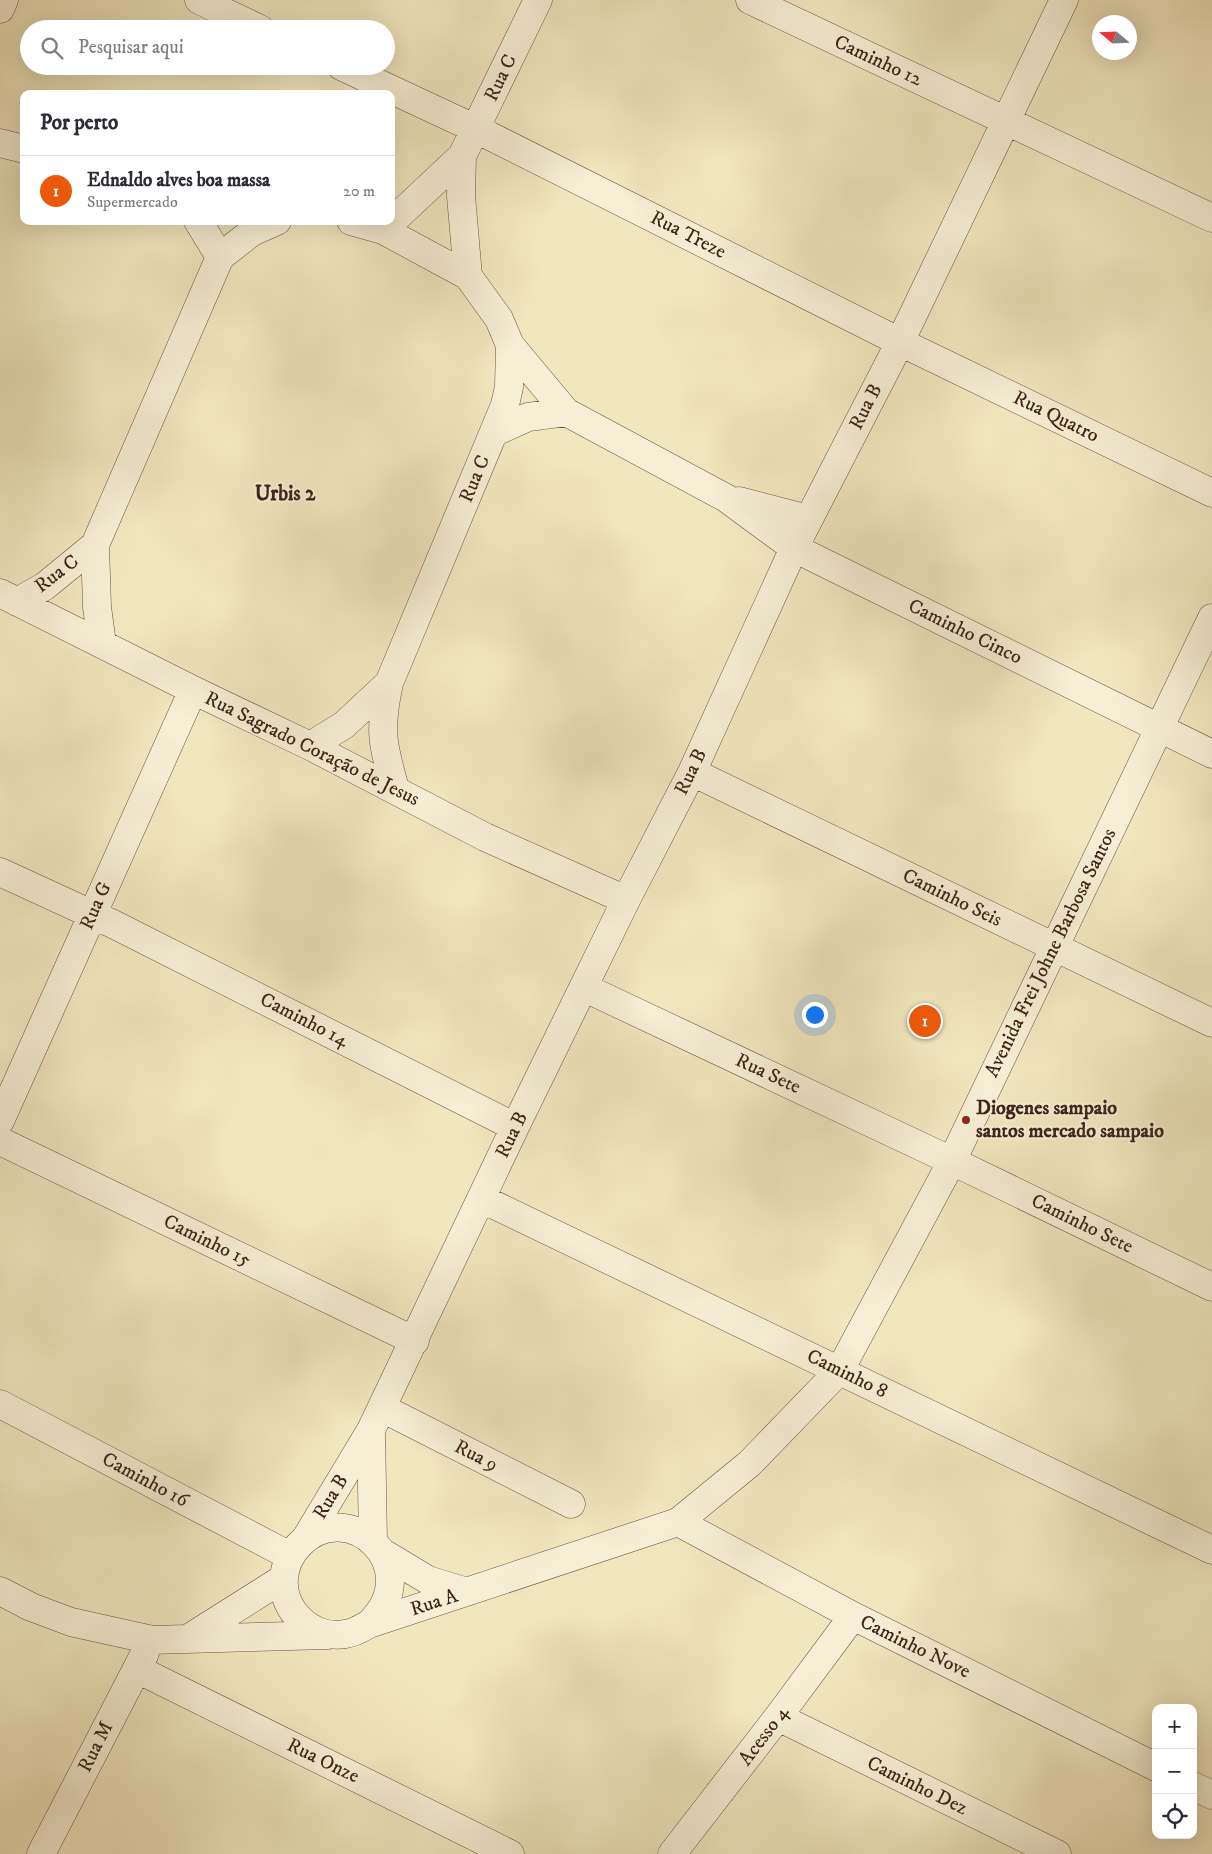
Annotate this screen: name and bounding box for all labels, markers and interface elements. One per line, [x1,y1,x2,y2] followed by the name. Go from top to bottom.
[1092,15,1137,60] north arrow
[20,20,395,75] search box
[830,30,926,92] street label: Caminho 12
[38,34,66,62] icon: search
[78,36,184,59] text: Pesquisar aqui
[479,50,523,106] street label: Rua C
[40,110,118,136] text: Por perto
[87,169,270,192] text: Ednaldo alves boa massa
[53,181,59,201] text: 1
[343,181,375,201] text: 20 m
[87,192,178,212] text: Supermercado
[646,205,730,265] street label: Rua Treze
[844,380,888,434] street label: Rua B
[1009,386,1103,448] street label: Rua Quatro
[454,452,496,506] street label: Rua C
[255,481,316,507] district label: Urbis 2
[30,549,84,599] street label: Rua C
[904,594,1026,670] street label: Caminho Cinco
[201,686,424,812] street label: Rua Sagrado Coração de Jesus
[669,745,713,799] street label: Rua B
[980,824,1122,1082] street label: Avenida Frei Johne Barbosa Santos
[898,863,1006,933] street label: Caminho Seis
[74,878,118,934] street label: Rua G
[256,987,353,1053] street label: Caminho 14
[802,1002,828,1028] your location
[909,1002,941,1040] pin: 1
[731,1048,805,1100] street label: Rua Sete
[976,1096,1164,1144] place label: Diogenes sampaio santos mercado sampaio
[490,1108,534,1162] street label: Rua B
[960,1114,972,1126] marker: Diogenes sampaio santos mercado sampaio
[1027,1189,1137,1259] street label: Caminho Sete
[159,1209,255,1273] street label: Caminho 15
[802,1344,892,1404] street label: Caminho 8
[450,1434,502,1478] street label: Rua 9
[97,1447,193,1514] street label: Caminho 16
[308,1470,354,1524] street label: Rua B
[407,1584,461,1622] street label: Rua A
[856,1610,974,1684] street label: Caminho Nove
[733,1701,795,1771] street label: Acesso 4
[1152,1704,1197,1839] map controls
[1152,1704,1197,1749] button: +
[73,1717,119,1777] street label: Rua M
[283,1733,363,1789] street label: Rua Onze
[1152,1749,1197,1794] button: −
[863,1751,972,1821] street label: Caminho Dez
[1152,1794,1197,1839] button: locate

